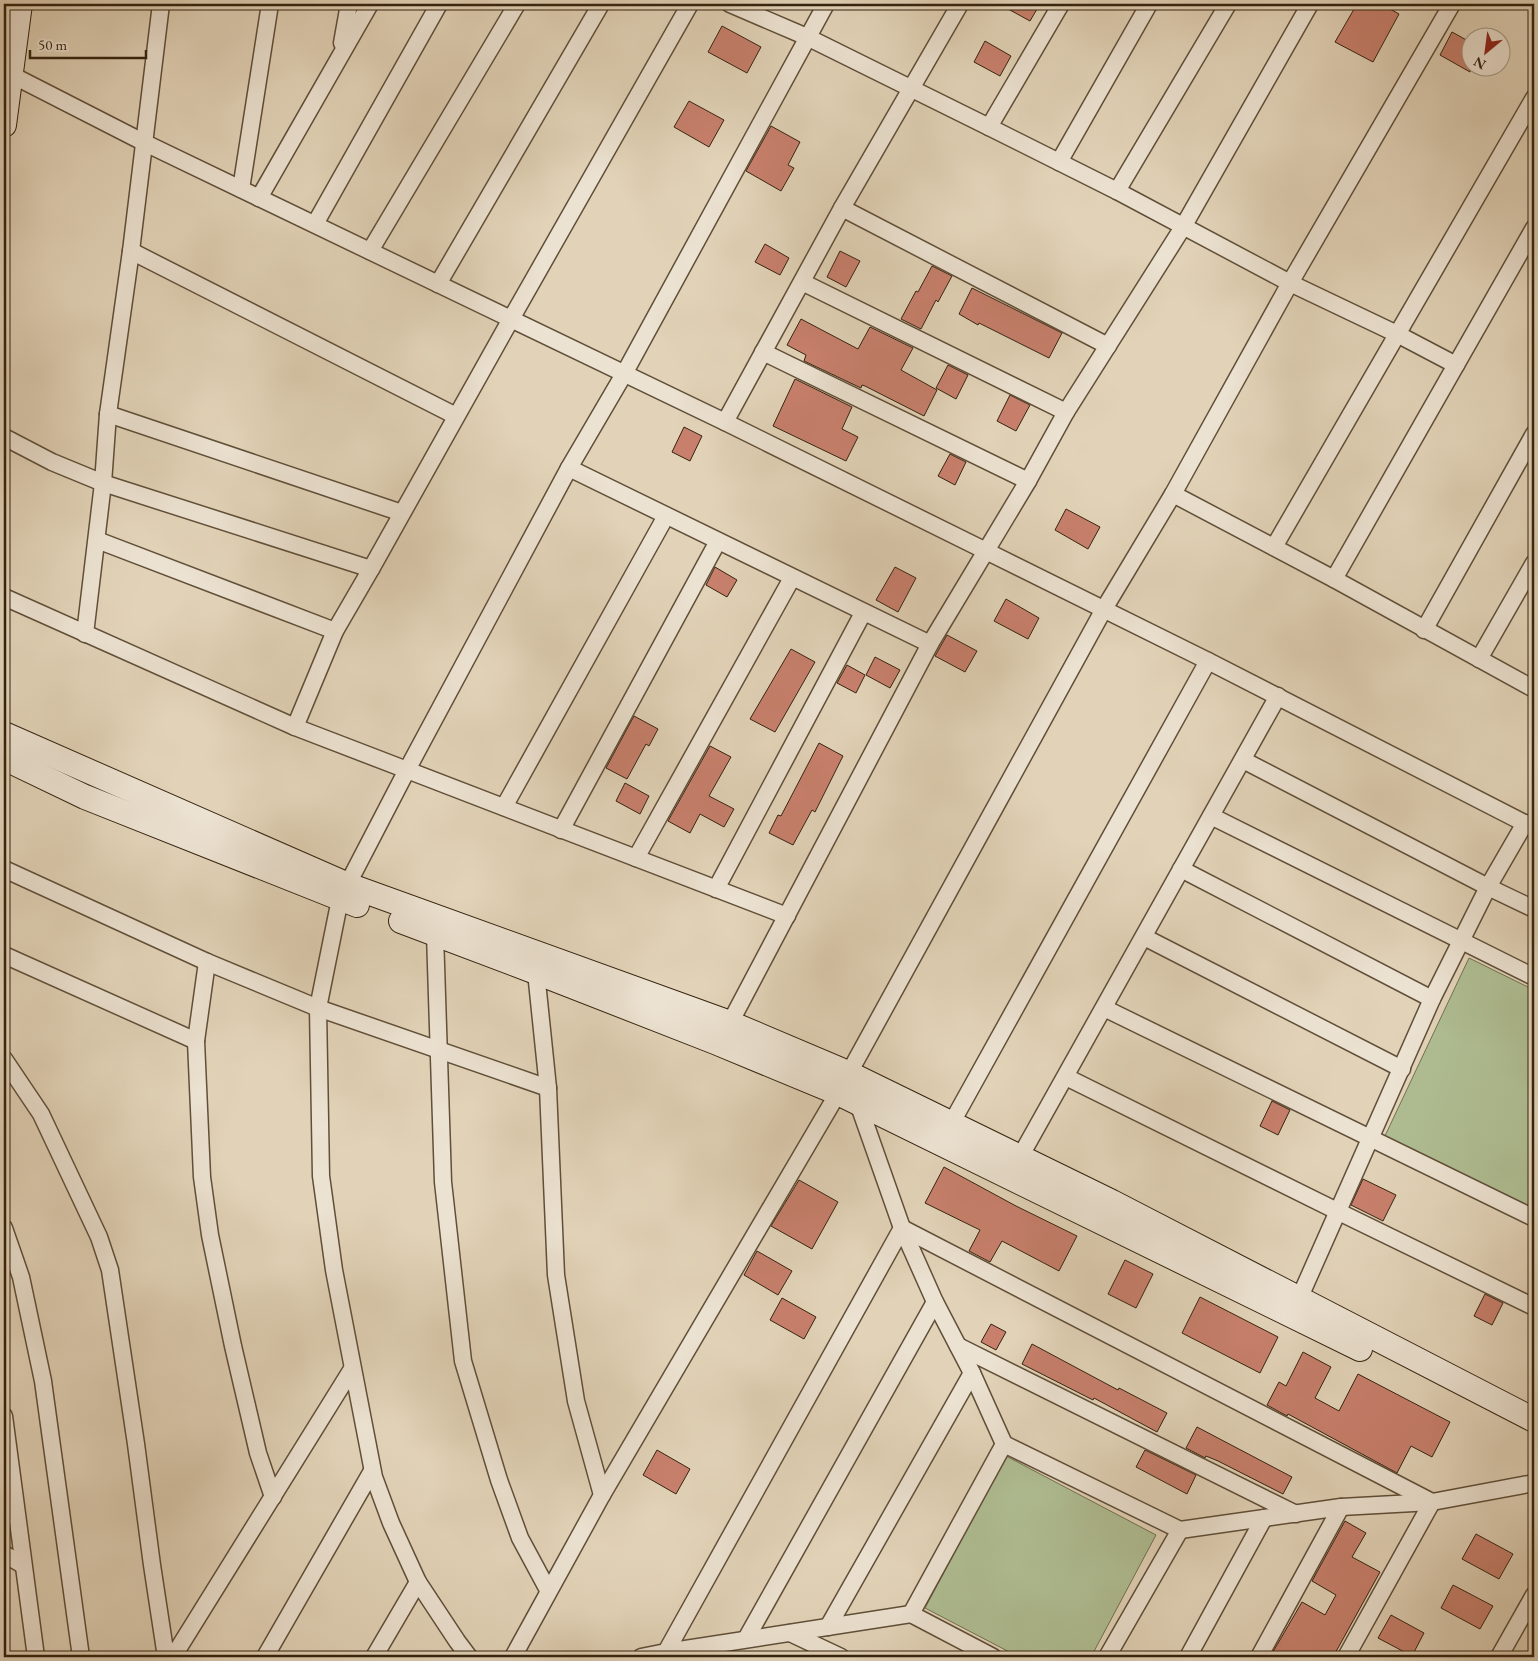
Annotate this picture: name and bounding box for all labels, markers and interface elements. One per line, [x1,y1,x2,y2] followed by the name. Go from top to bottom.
[30,28,146,60] scale bar
[1460,28,1510,78] north arrow
[38,35,67,54] text: 50 m
[1470,52,1489,74] text: N

